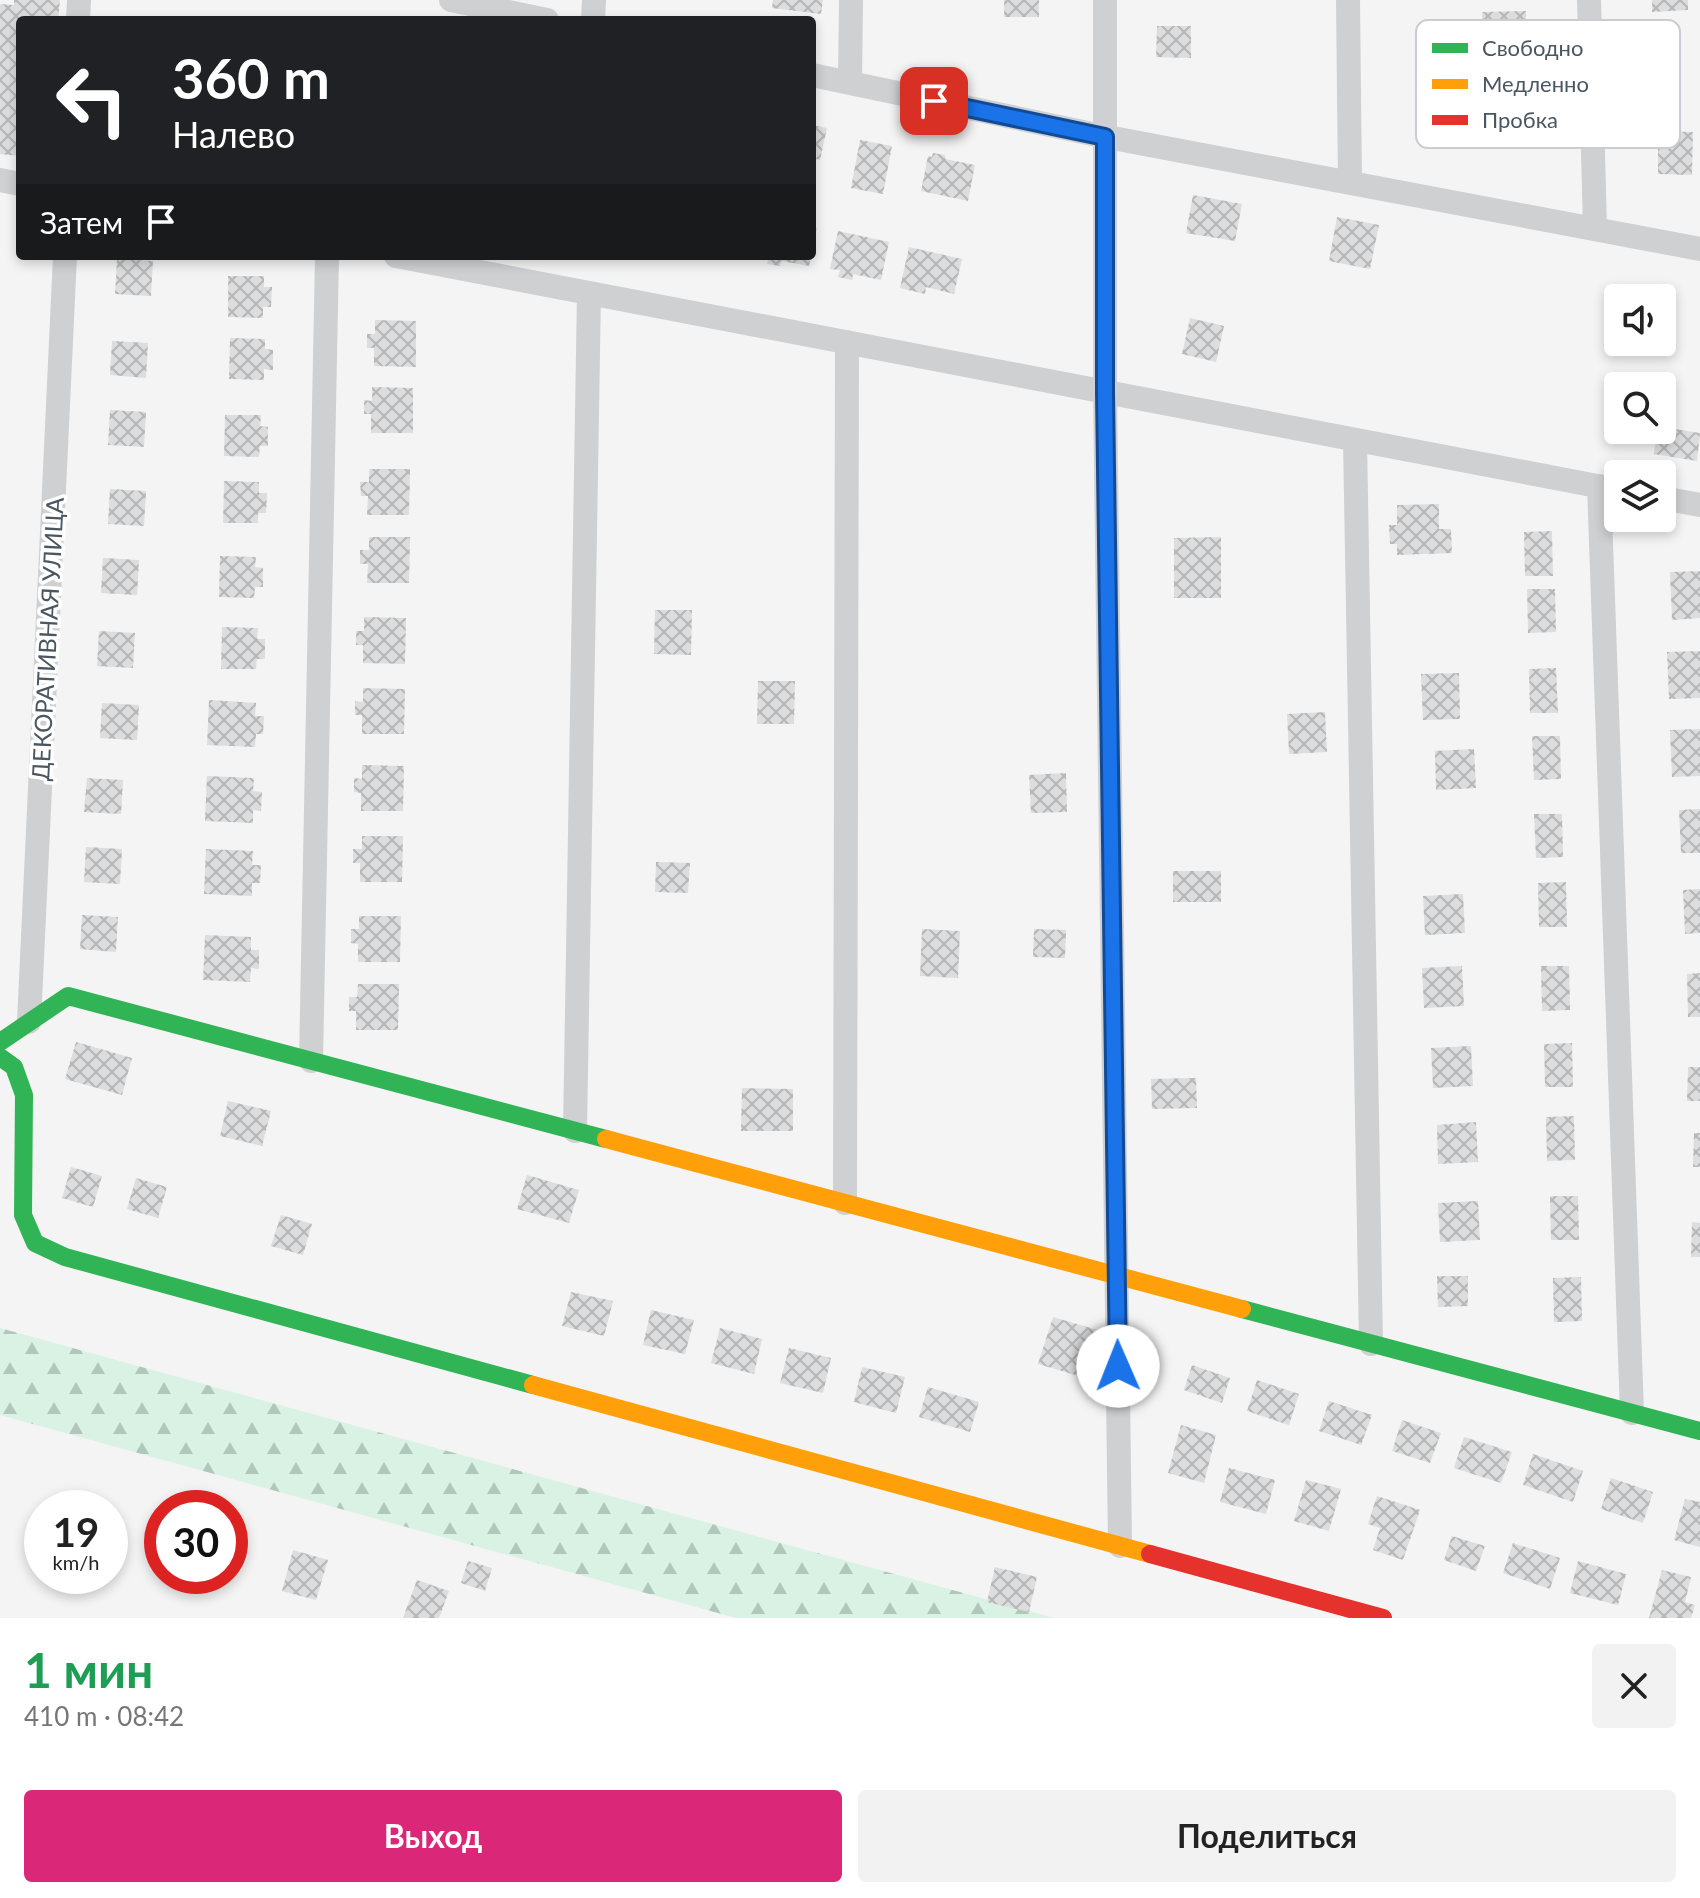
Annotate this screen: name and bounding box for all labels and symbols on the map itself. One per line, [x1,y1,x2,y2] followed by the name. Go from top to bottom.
[1416,20,1680,148] legend
[1482,34,1583,61] text: Свободно
[900,67,968,135] pin
[1482,70,1589,97] text: Медленно
[1482,106,1558,133] text: Пробка
[25,496,69,782] street label: ДЕКОРАТИВНАЯ УЛИЦА
[1076,1324,1160,1408] position arrow
[144,1490,248,1594] speed limit sign: 30

